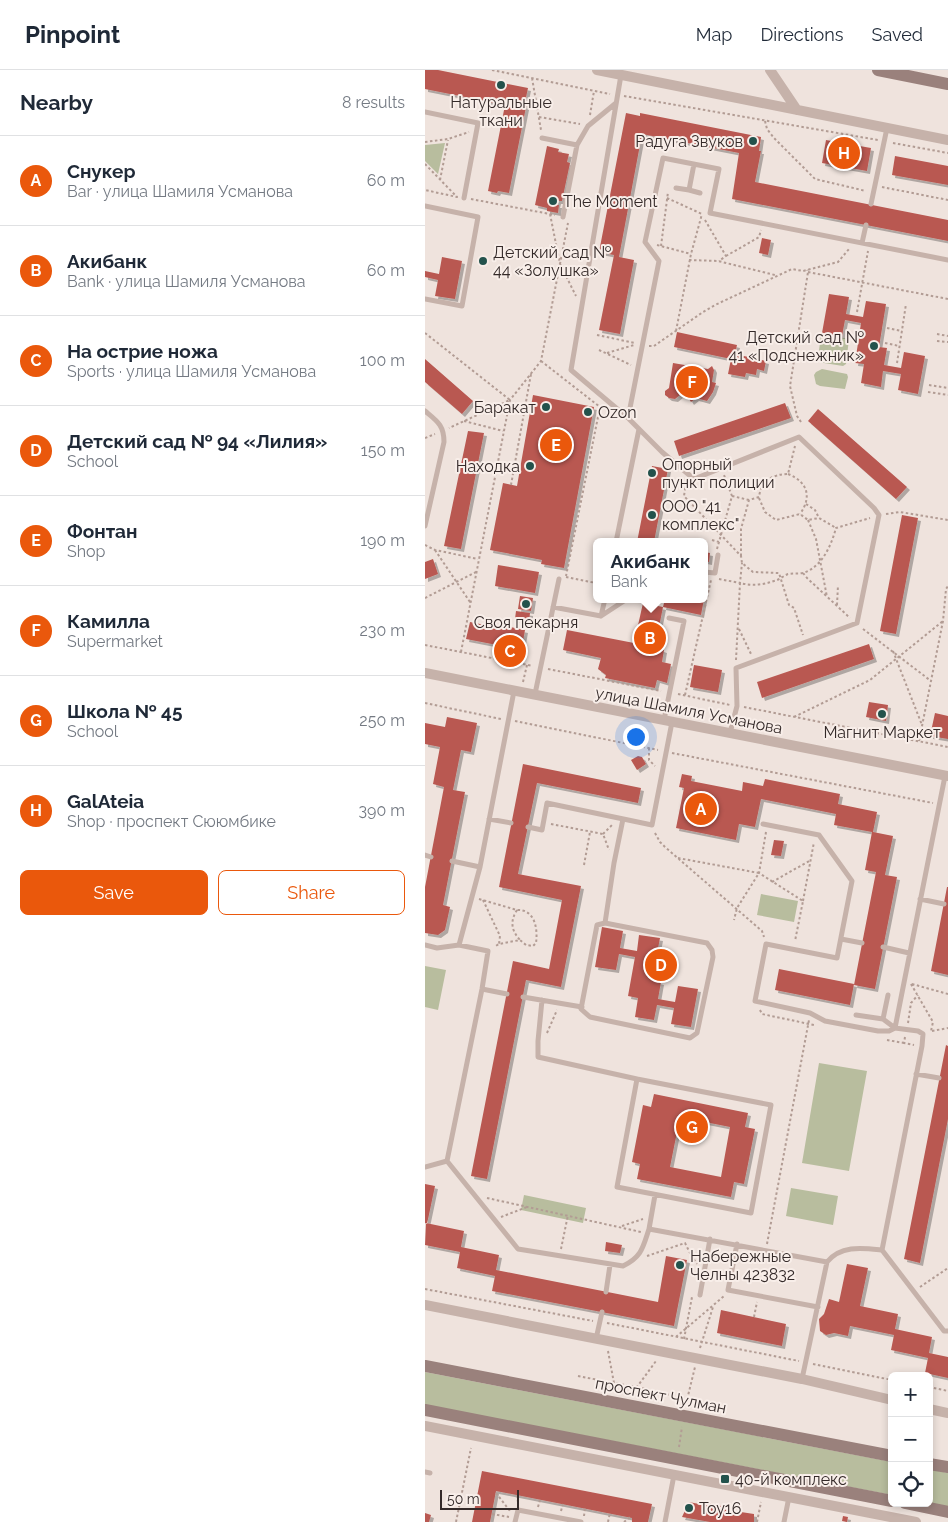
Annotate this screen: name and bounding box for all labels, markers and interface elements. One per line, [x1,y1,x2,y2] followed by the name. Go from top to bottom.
[25,20,120,49] text: Pinpoint
[696,24,732,45] text: Map
[760,24,844,45] text: Directions
[872,24,923,45] text: Saved
[495,79,507,91] marker: Натуральные ткани
[20,90,93,115] text: Nearby
[342,93,405,112] text: 8 results
[450,93,552,130] place label: Натуральные ткани
[635,132,743,151] place label: Радуга Звуков
[828,134,860,172] pin: H
[747,135,759,147] marker: Радуга Звуков
[67,160,136,182] text: Снукер
[31,171,41,190] text: A
[367,171,405,190] text: 60 m
[67,182,293,201] text: Bar · улица Шамиля Усманова
[563,192,658,211] place label: The Moment
[547,195,559,207] marker: The Moment
[493,243,611,280] place label: Детский сад № 44 «Золушка»
[67,250,147,272] text: Акибанк
[477,255,489,267] marker: Детский сад № 44 «Золушка»
[31,261,41,280] text: B
[367,261,405,280] text: 60 m
[67,272,306,291] text: Bank · улица Шамиля Усманова
[728,328,864,365] place label: Детский сад № 41 «Подснежник»
[67,340,218,362] text: На острие ножа
[868,340,880,352] marker: Детский сад № 41 «Подснежник»
[31,351,41,370] text: C
[360,351,405,370] text: 100 m
[67,362,316,381] text: Sports · улица Шамиля Усманова
[676,363,708,401] pin: F
[474,398,536,417] place label: Баракат
[540,401,552,413] marker: Баракат
[598,403,637,422] place label: Ozon
[582,406,594,418] marker: Ozon
[540,426,572,464] pin: E
[67,430,327,452] text: Детский сад № 94 «Лилия»
[30,441,42,460] text: D
[361,441,405,460] text: 150 m
[67,452,118,471] text: School
[662,455,775,492] place label: Опорный пункт полиции
[456,457,520,476] place label: Находка
[524,460,536,472] marker: Находка
[646,467,658,479] marker: Опорный пункт полиции
[662,497,740,534] place label: ООО "41 комплекс"
[646,509,658,521] marker: ООО "41 комплекс"
[67,520,137,542] text: Фонтан
[31,531,41,550] text: E
[360,531,405,550] text: 190 m
[593,538,708,603] popup
[67,542,105,561] text: Shop
[610,550,691,572] text: Акибанк
[610,572,648,591] text: Bank
[520,598,532,610] marker: Своя пекарня
[67,610,150,632] text: Камилла
[474,613,578,632] place label: Своя пекарня
[634,619,666,657] pin: B
[31,621,41,640] text: F
[360,621,405,640] text: 230 m
[67,632,163,651] text: Supermarket
[494,632,526,670] pin: C
[594,683,784,738] street label: улица Шамиля Усманова
[67,700,182,722] text: Школа № 45
[876,708,888,720] marker: Магнит Маркет
[30,711,42,730] text: G
[359,711,405,730] text: 250 m
[67,722,118,741] text: School
[823,723,941,742] place label: Магнит Маркет
[623,724,649,750] your location
[67,790,144,812] text: GalAteia
[685,790,717,828] pin: A
[30,801,42,820] text: H
[359,801,405,820] text: 390 m
[67,812,276,831] text: Shop · проспект Сююмбике
[20,870,208,915] button: Save
[218,870,405,915] button: Share
[645,946,677,984] pin: D
[676,1108,708,1146] pin: G
[690,1247,795,1284] place label: Набережные Челны 423832
[674,1259,686,1271] marker: Набережные Челны 423832
[888,1372,933,1507] map controls
[888,1372,933,1417] button: +
[594,1373,728,1418] street label: проспект Чулман
[888,1417,933,1462] button: −
[888,1462,933,1507] button: locate
[735,1470,847,1489] place label: 40-й комплекс
[719,1473,731,1485] marker: 40-й комплекс
[440,1487,519,1510] scale bar
[447,1491,480,1507] text: 50 m
[699,1499,741,1518] place label: Toy16
[683,1502,695,1514] marker: Toy16

